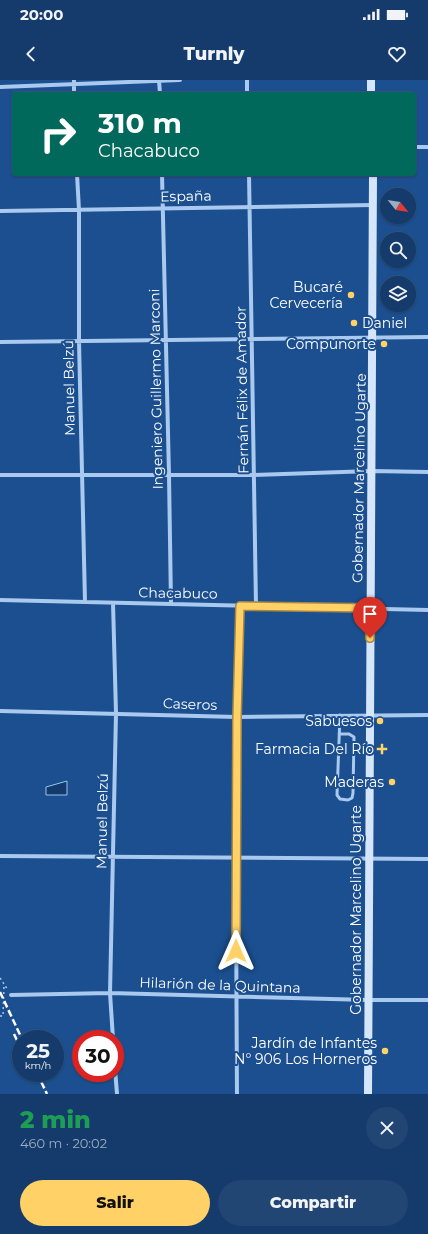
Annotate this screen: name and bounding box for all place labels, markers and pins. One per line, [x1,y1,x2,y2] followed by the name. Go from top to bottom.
[270,278,343,312] place label: Bucaré Cervecería
[346,290,356,300] marker: Bucaré Cervecería
[362,314,407,332] place label: Daniel
[349,318,359,328] marker: Daniel
[286,335,376,353] place label: Compunorte
[379,339,389,349] marker: Compunorte
[353,597,387,638] pin
[305,712,372,730] place label: Sabuesos
[375,716,385,726] marker: Sabuesos
[255,740,374,758] place label: Farmacia Del Río
[377,744,387,754] marker: Farmacia Del Río
[324,773,384,791] place label: Maderas
[387,777,397,787] marker: Maderas
[234,1034,377,1068] place label: Jardín de Infantes N° 906 Los Horneros
[380,1046,390,1056] marker: Jardín de Infantes N° 906 Los Horneros

